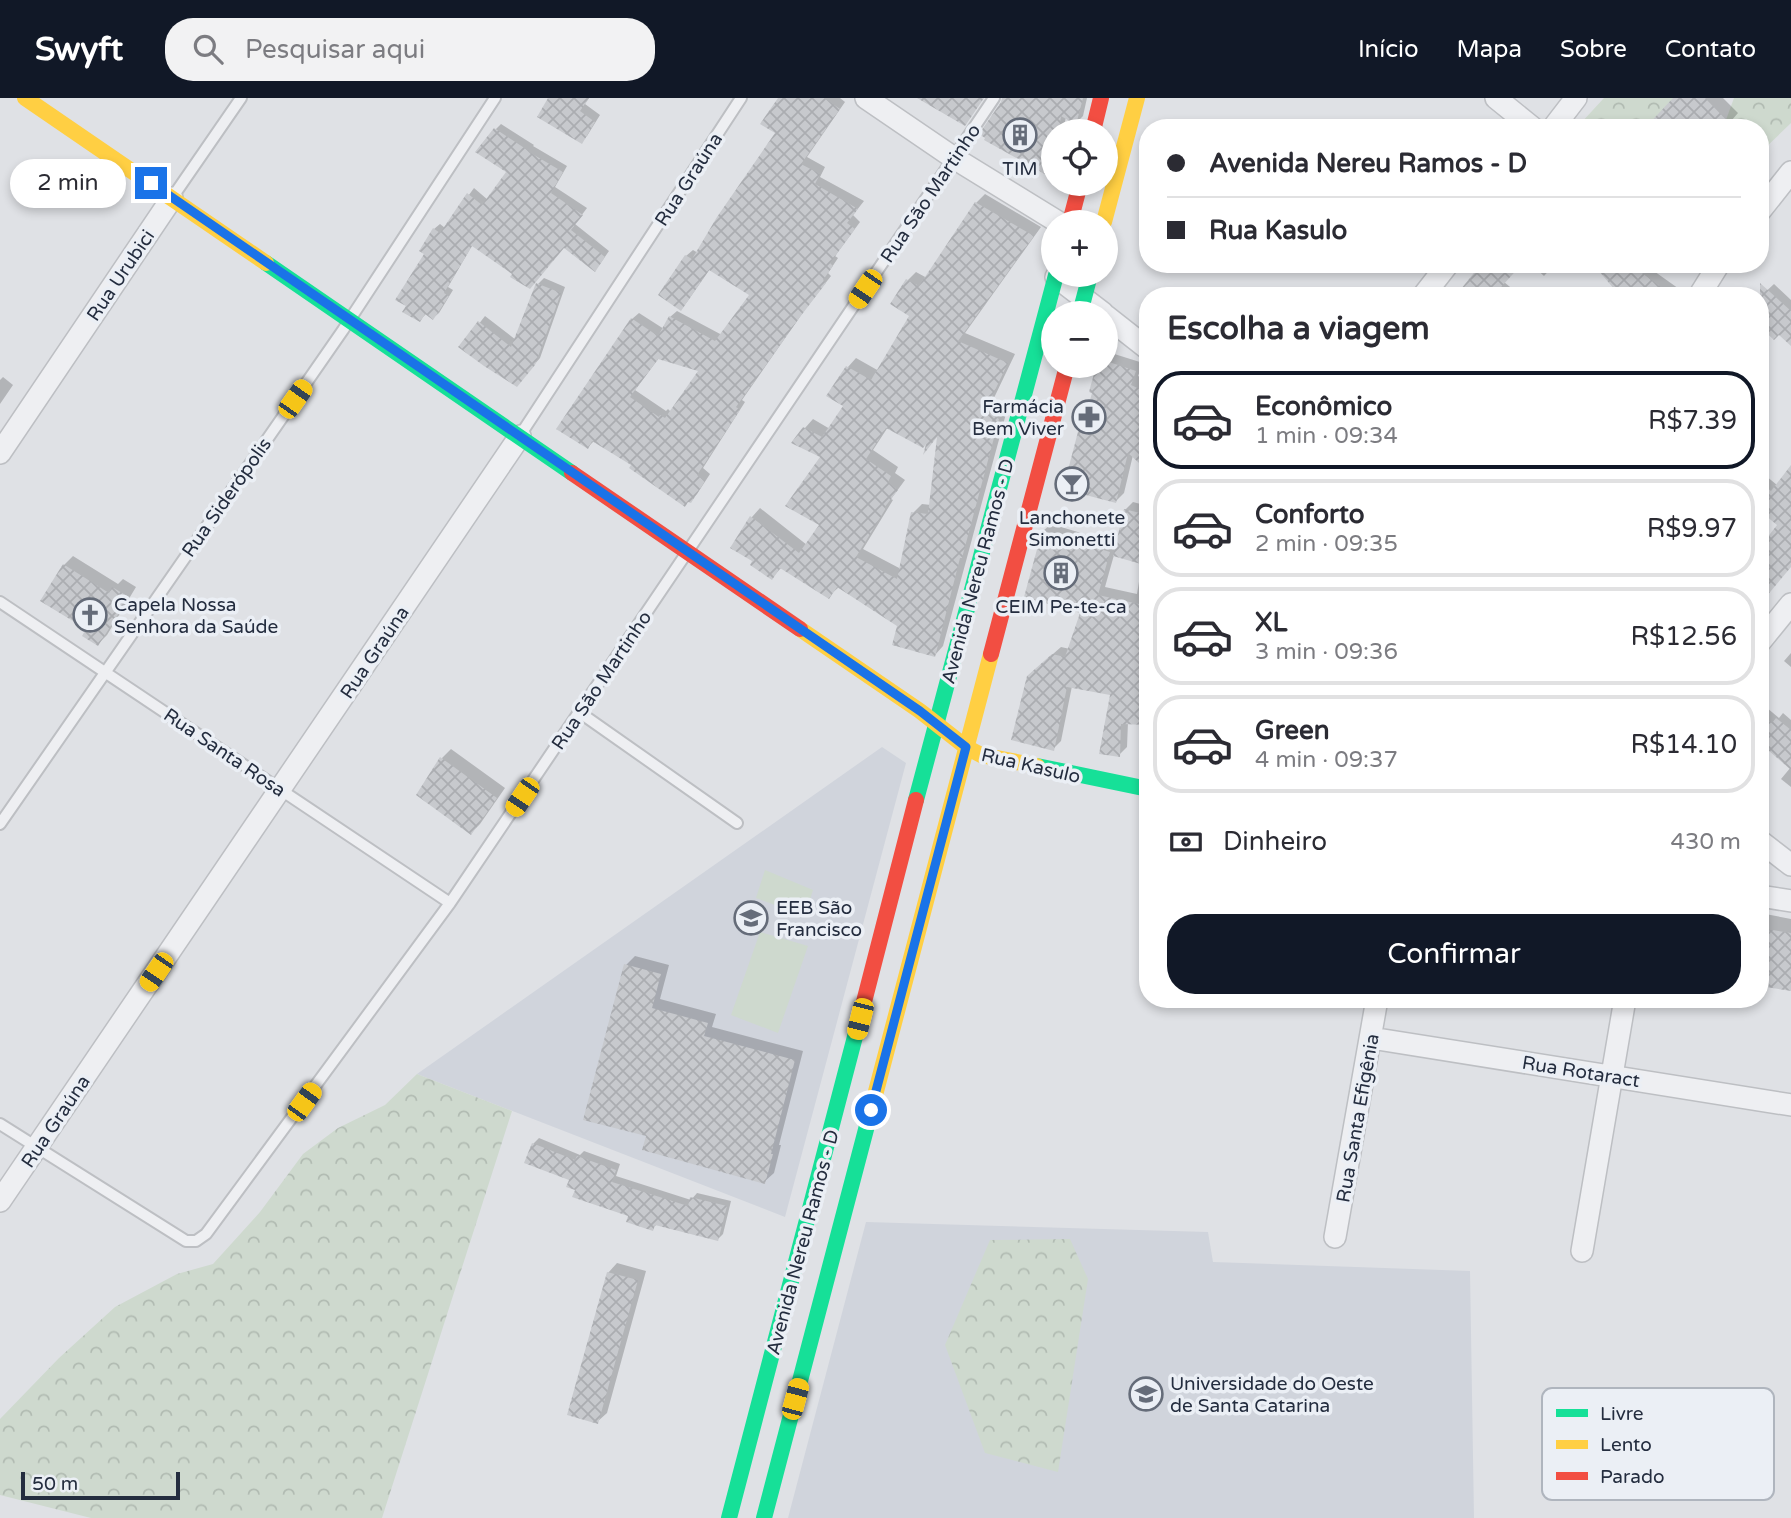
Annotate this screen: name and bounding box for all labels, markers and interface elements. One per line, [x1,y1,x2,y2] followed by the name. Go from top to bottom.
[165,18,655,81] search box
[35,30,123,69] text: Swyft
[189,30,227,68] icon: search
[245,34,425,65] text: Pesquisar aqui
[1358,35,1419,64] text: Início
[1457,35,1522,64] text: Mapa
[1560,35,1627,64] text: Sobre
[1665,35,1756,64] text: Contato
[1001,116,1039,154] building icon: TIM
[1041,119,1118,378] map controls
[1041,119,1118,196] button: locate
[876,120,985,267] street label: Rua São Martinho
[651,129,727,230] street label: Rua Graúna
[1209,148,1527,179] text: Avenida Nereu Ramos - D
[11,158,127,208] callout: 2 min
[1002,158,1038,180] place label: TIM
[135,167,167,199] route end
[37,169,99,197] text: 2 min
[1041,210,1118,287] button: +
[1209,215,1347,246] text: Rua Kasulo
[82,226,159,325] street label: Rua Urubici
[845,266,886,312] car
[1041,301,1118,378] button: −
[1167,310,1430,348] text: Escolha a viagem
[275,376,316,422] car
[1171,389,1234,452] icon: car
[1255,391,1392,422] text: Econômico
[972,396,1065,440] place label: Farmácia Bem Viver
[1070,398,1108,436] pharmacy icon: Farmácia Bem Viver
[1648,405,1737,436] text: R$7.39
[1255,422,1398,450] text: 1 min · 09:34
[178,434,276,561] street label: Rua Siderópolis
[937,456,1019,686] street label: Avenida Nereu Ramos - D
[1053,465,1091,503] bar icon: Lanchonete Simonetti
[1171,497,1234,560] icon: car
[1255,499,1364,530] text: Conforto
[1019,507,1125,551] place label: Lanchonete Simonetti
[1647,513,1737,544] text: R$9.97
[1255,530,1398,558] text: 2 min · 09:35
[1042,554,1080,592] building icon: CEIM Pe-te-ca
[114,594,278,638] place label: Capela Nossa Senhora da Saúde
[71,596,109,634] church icon: Capela Nossa Senhora da Saúde
[995,596,1127,618] place label: CEIM Pe-te-ca
[336,602,414,703] street label: Rua Graúna
[1171,605,1234,668] icon: car
[547,607,656,754] street label: Rua São Martinho
[1255,607,1287,638] text: XL
[1630,621,1737,652] text: R$12.56
[1255,638,1398,666] text: 3 min · 09:36
[159,704,290,802] street label: Rua Santa Rosa
[1171,713,1234,776] icon: car
[1255,715,1330,746] text: Green
[1630,729,1737,760] text: R$14.10
[979,744,1083,788] street label: Rua Kasulo
[1255,746,1398,774] text: 4 min · 09:37
[502,774,543,820] car
[1167,823,1205,861] icon: cash
[1223,826,1327,857] text: Dinheiro
[1671,828,1741,856] text: 430 m
[776,897,862,941] place label: EEB São Francisco
[732,899,770,937] school or university icon: EEB São Francisco
[1167,914,1741,994] button: Confirmar
[136,949,177,995] car
[845,996,876,1042] car
[1332,1032,1384,1204] street label: Rua Santa Efigênia
[1520,1052,1641,1092] street label: Rua Rotaract
[17,1071,95,1172] street label: Rua Graúna
[284,1079,325,1125] car
[855,1094,887,1126] route start
[762,1127,844,1357] street label: Avenida Nereu Ramos - D
[1170,1373,1374,1417] place label: Universidade do Oeste de Santa Catarina
[1127,1375,1165,1413] school or university icon: Universidade do Oeste de Santa Catarina
[780,1376,811,1422] car
[1542,1388,1774,1500] legend
[1600,1403,1644,1425] text: Livre
[1600,1434,1652,1456] text: Lento
[1600,1466,1664,1488] text: Parado
[21,1469,180,1501] scale bar
[32,1473,78,1495] text: 50 m

